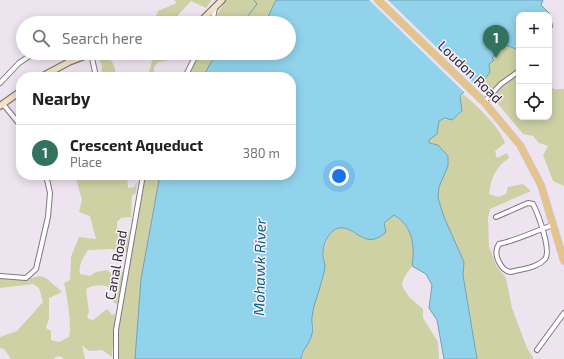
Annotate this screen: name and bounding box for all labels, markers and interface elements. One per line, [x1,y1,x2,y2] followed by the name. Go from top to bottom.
[516,12,552,120] map controls
[516,12,552,48] button: +
[16,16,296,60] search box
[483,25,509,58] pin: 1
[30,27,52,49] icon: search
[62,29,143,47] text: Search here
[435,37,506,106] street label: Loudon Road
[516,48,552,84] button: −
[516,84,552,120] button: locate
[32,88,90,108] text: Nearby
[70,136,203,154] text: Crescent Aqueduct
[42,145,48,161] text: 1
[243,145,280,161] text: 380 m
[70,154,102,170] text: Place
[329,166,349,186] your location
[249,217,269,316] water label: Mohawk River
[101,229,130,301] street label: Canal Road

